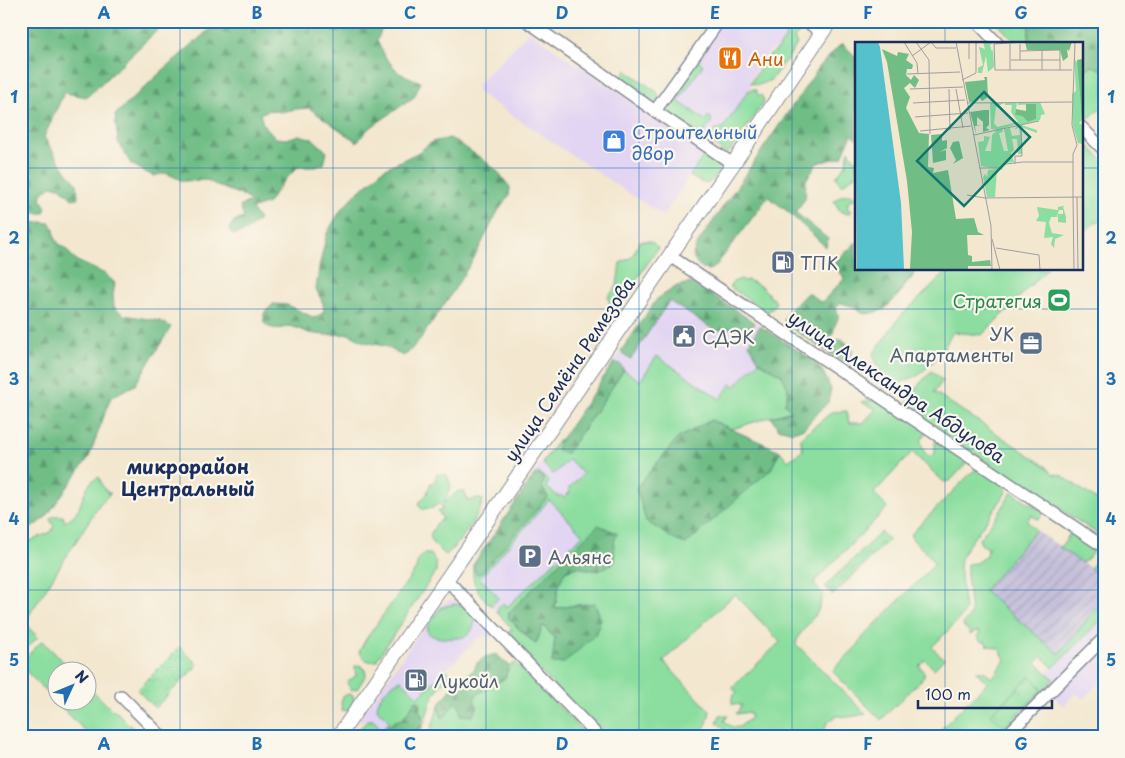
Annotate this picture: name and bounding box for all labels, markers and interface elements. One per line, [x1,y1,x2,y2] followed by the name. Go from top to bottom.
[98,0,111,24] text: A
[252,0,263,24] text: B
[404,0,416,24] text: C
[556,0,568,24] text: D
[710,0,720,24] text: E
[863,0,873,24] text: F
[1014,0,1028,24] text: G
[855,42,1082,270] inset map
[717,45,743,71] restaurant icon: Ани
[748,45,784,72] place label: Ани
[10,84,18,108] text: 1
[1107,84,1115,108] text: 1
[632,118,757,166] place label: Строительный двор
[601,128,627,154] shop icon: Строительный двор
[8,225,20,249] text: 2
[1105,225,1117,249] text: 2
[770,249,796,275] fuel station icon: ТПК
[800,249,838,276] place label: ТПК
[497,270,642,467] street label: улица Семёна Ремезова
[952,287,1042,314] place label: Стратегия
[1046,287,1072,313] sports icon: Стратегия
[783,303,1012,469] street label: улица Александра Абдулова
[890,320,1014,368] place label: УК Апартаменты
[671,323,697,349] public building icon: СДЭК
[702,323,755,350] place label: СДЭК
[1018,330,1044,356] office icon: УК Апартаменты
[9,366,19,390] text: 3
[1106,366,1116,390] text: 3
[121,452,255,502] district label: микрорайон Центральный
[9,506,20,530] text: 4
[1106,506,1117,530] text: 4
[517,543,543,569] parking icon: Альянс
[548,543,612,570] place label: Альянс
[9,647,19,671] text: 5
[1106,647,1116,671] text: 5
[48,660,98,710] north arrow
[70,665,93,688] text: N
[403,667,429,693] fuel station icon: Лукойл
[434,667,499,694] place label: Лукойл
[918,678,1051,710] scale bar
[925,682,971,705] text: 100 m
[98,731,111,755] text: A
[252,731,263,755] text: B
[404,731,416,755] text: C
[556,731,568,755] text: D
[710,731,720,755] text: E
[863,731,873,755] text: F
[1014,731,1028,755] text: G

